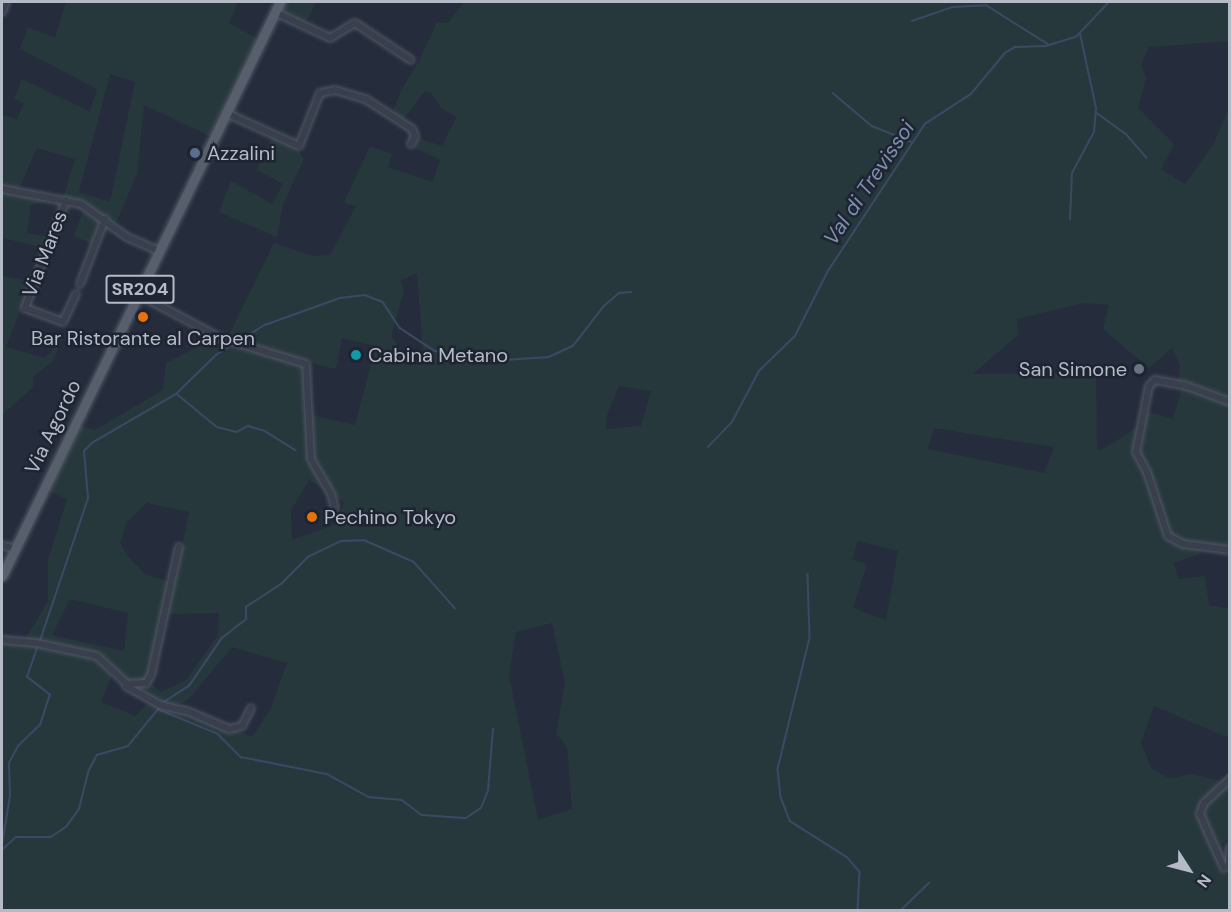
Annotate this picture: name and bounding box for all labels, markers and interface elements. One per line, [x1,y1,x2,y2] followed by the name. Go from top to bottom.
[818,116,920,250] water label: Val di Trevissoi
[207,141,275,165] place label: Azzalini
[188,146,202,160] marker: Azzalini
[18,207,72,301] street label: Via Mares
[106,274,174,304] road number: SR204
[136,310,150,324] marker: Bar Ristorante al Carpen
[31,326,255,350] place label: Bar Ristorante al Carpen
[368,343,508,367] place label: Cabina Metano
[349,348,363,362] marker: Cabina Metano
[1019,357,1127,381] place label: San Simone
[1132,362,1146,376] marker: San Simone
[20,376,86,478] street label: Via Agordo
[324,505,456,529] place label: Pechino Tokyo
[305,510,319,524] marker: Pechino Tokyo
[1159,840,1219,900] north arrow
[1192,870,1216,892] text: N

